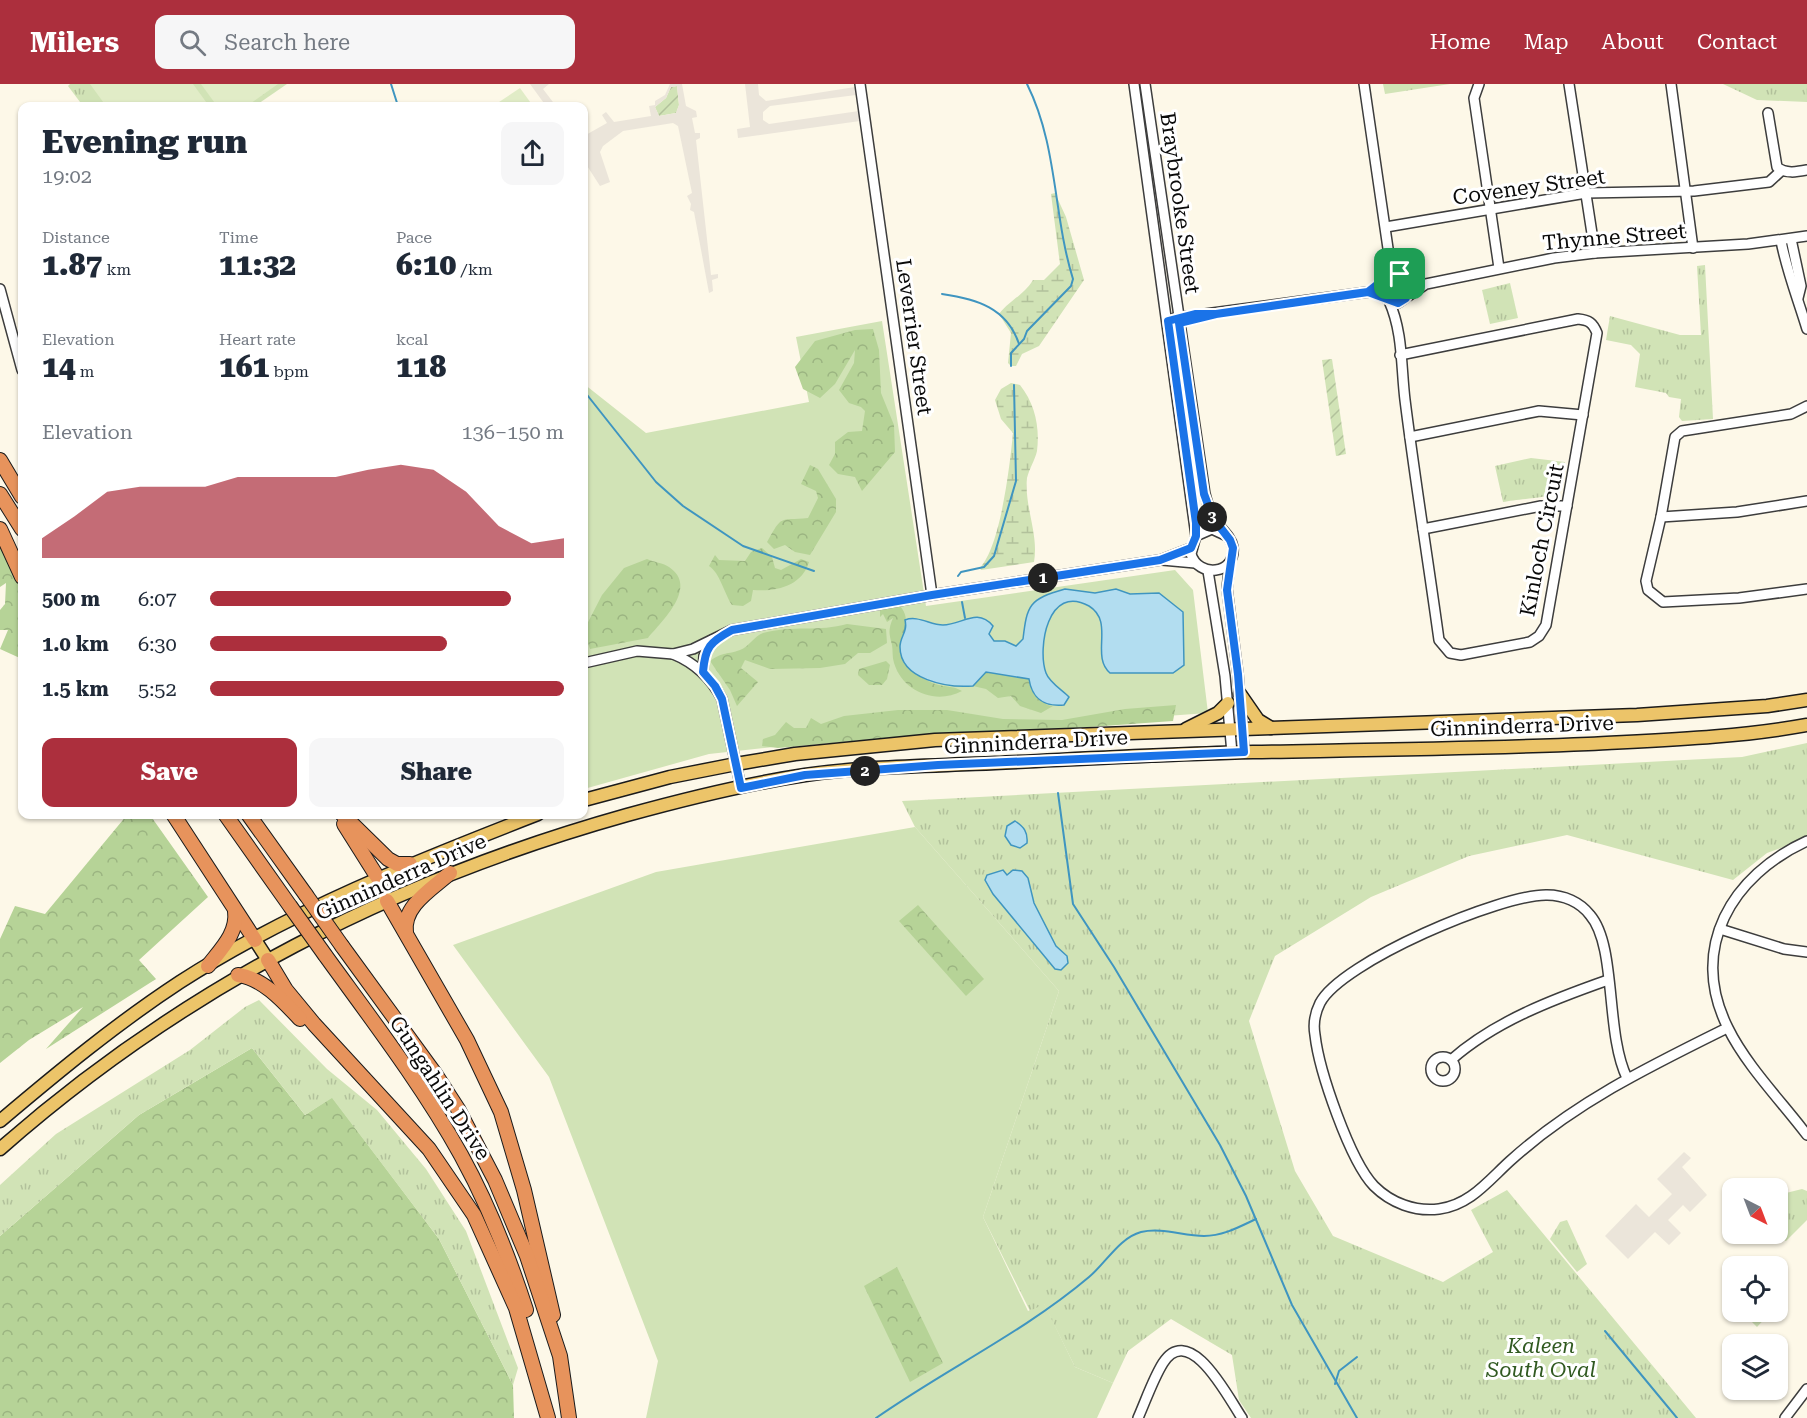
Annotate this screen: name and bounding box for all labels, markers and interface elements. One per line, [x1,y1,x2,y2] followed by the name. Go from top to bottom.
[155,15,575,69] search box
[30,26,119,59] text: Milers
[176,26,209,59] icon: search
[224,30,350,55] text: Search here
[1430,30,1491,54] text: Home
[1524,30,1569,54] text: Map
[1602,30,1664,54] text: About
[1697,30,1777,54] text: Contact
[1155,111,1205,296] street label: Braybrooke Street
[42,122,247,161] text: Evening run
[501,122,564,185] button: share
[42,164,92,188] text: 19:02
[1451,164,1607,210] street label: Coveney Street
[1541,219,1687,255] street label: Thynne Street
[42,228,110,247] text: Distance
[219,228,258,247] text: Time
[396,228,432,247] text: Pace
[42,247,102,282] text: 1.87
[219,247,296,282] text: 11:32
[396,247,456,282] text: 6:10
[1374,248,1425,299] pin
[891,257,937,417] street label: Leverrier Street
[1383,257,1416,290] icon: arrive
[102,260,131,279] text: km
[456,260,493,279] text: /km
[42,330,115,349] text: Elevation
[219,330,296,349] text: Heart rate
[396,330,428,349] text: kcal
[42,349,76,384] text: 14
[219,349,269,384] text: 161
[396,349,446,384] text: 118
[76,362,94,381] text: m
[269,362,309,381] text: bpm
[42,420,133,444] text: Elevation
[461,420,564,444] text: 136–150 m
[1515,461,1569,618] street label: Kinloch Circuit
[1197,502,1227,532] pin: 3
[1208,507,1216,526] text: 3
[1028,563,1058,593] pin: 1
[1039,568,1047,587] text: 1
[42,587,100,611] text: 500 m
[138,587,177,611] text: 6:07
[42,632,109,656] text: 1.0 km
[138,632,177,656] text: 6:30
[42,677,109,701] text: 1.5 km
[138,677,177,701] text: 5:52
[1430,711,1614,741] street label: Ginninderra Drive
[944,725,1128,759] street label: Ginninderra Drive
[42,738,297,807] button: Save
[309,738,564,807] button: Share
[850,756,880,786] pin: 2
[861,761,869,780] text: 2
[312,829,490,925] street label: Ginninderra Drive
[385,1012,495,1164] street label: Gungahlin Drive
[1722,1178,1788,1244] north arrow
[1722,1178,1788,1400] map controls
[1722,1256,1788,1322] button: locate
[1485,1334,1596,1382] park label: Kaleen South Oval
[1722,1334,1788,1400] button: layers

